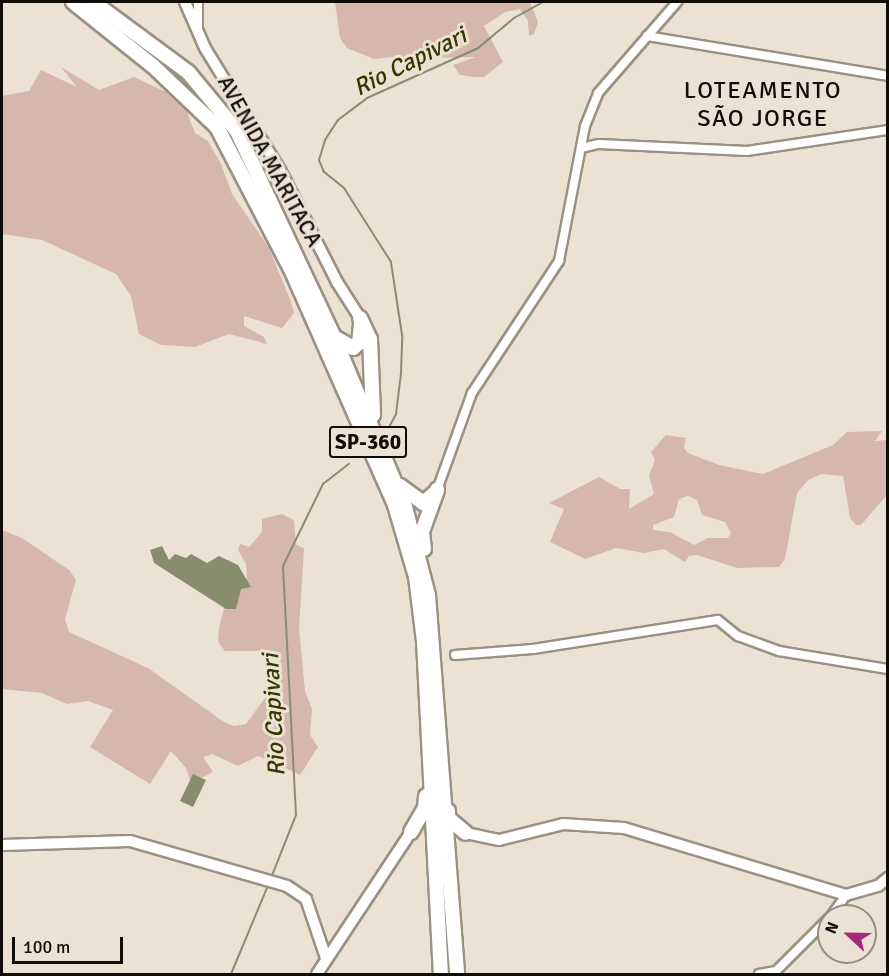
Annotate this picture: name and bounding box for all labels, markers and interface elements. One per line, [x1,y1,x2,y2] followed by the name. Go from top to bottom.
[349,21,471,103] water label: Rio Capivari
[212,71,328,251] street label: AVENIDA MARITACA
[684,77,842,133] district label: LOTEAMENTO SÃO JORGE
[329,424,407,460] road number: SP-360
[256,653,292,777] water label: Rio Capivari
[817,904,877,964] north arrow
[821,919,844,937] text: N
[15,925,126,963] scale bar
[23,936,70,958] text: 100 m

